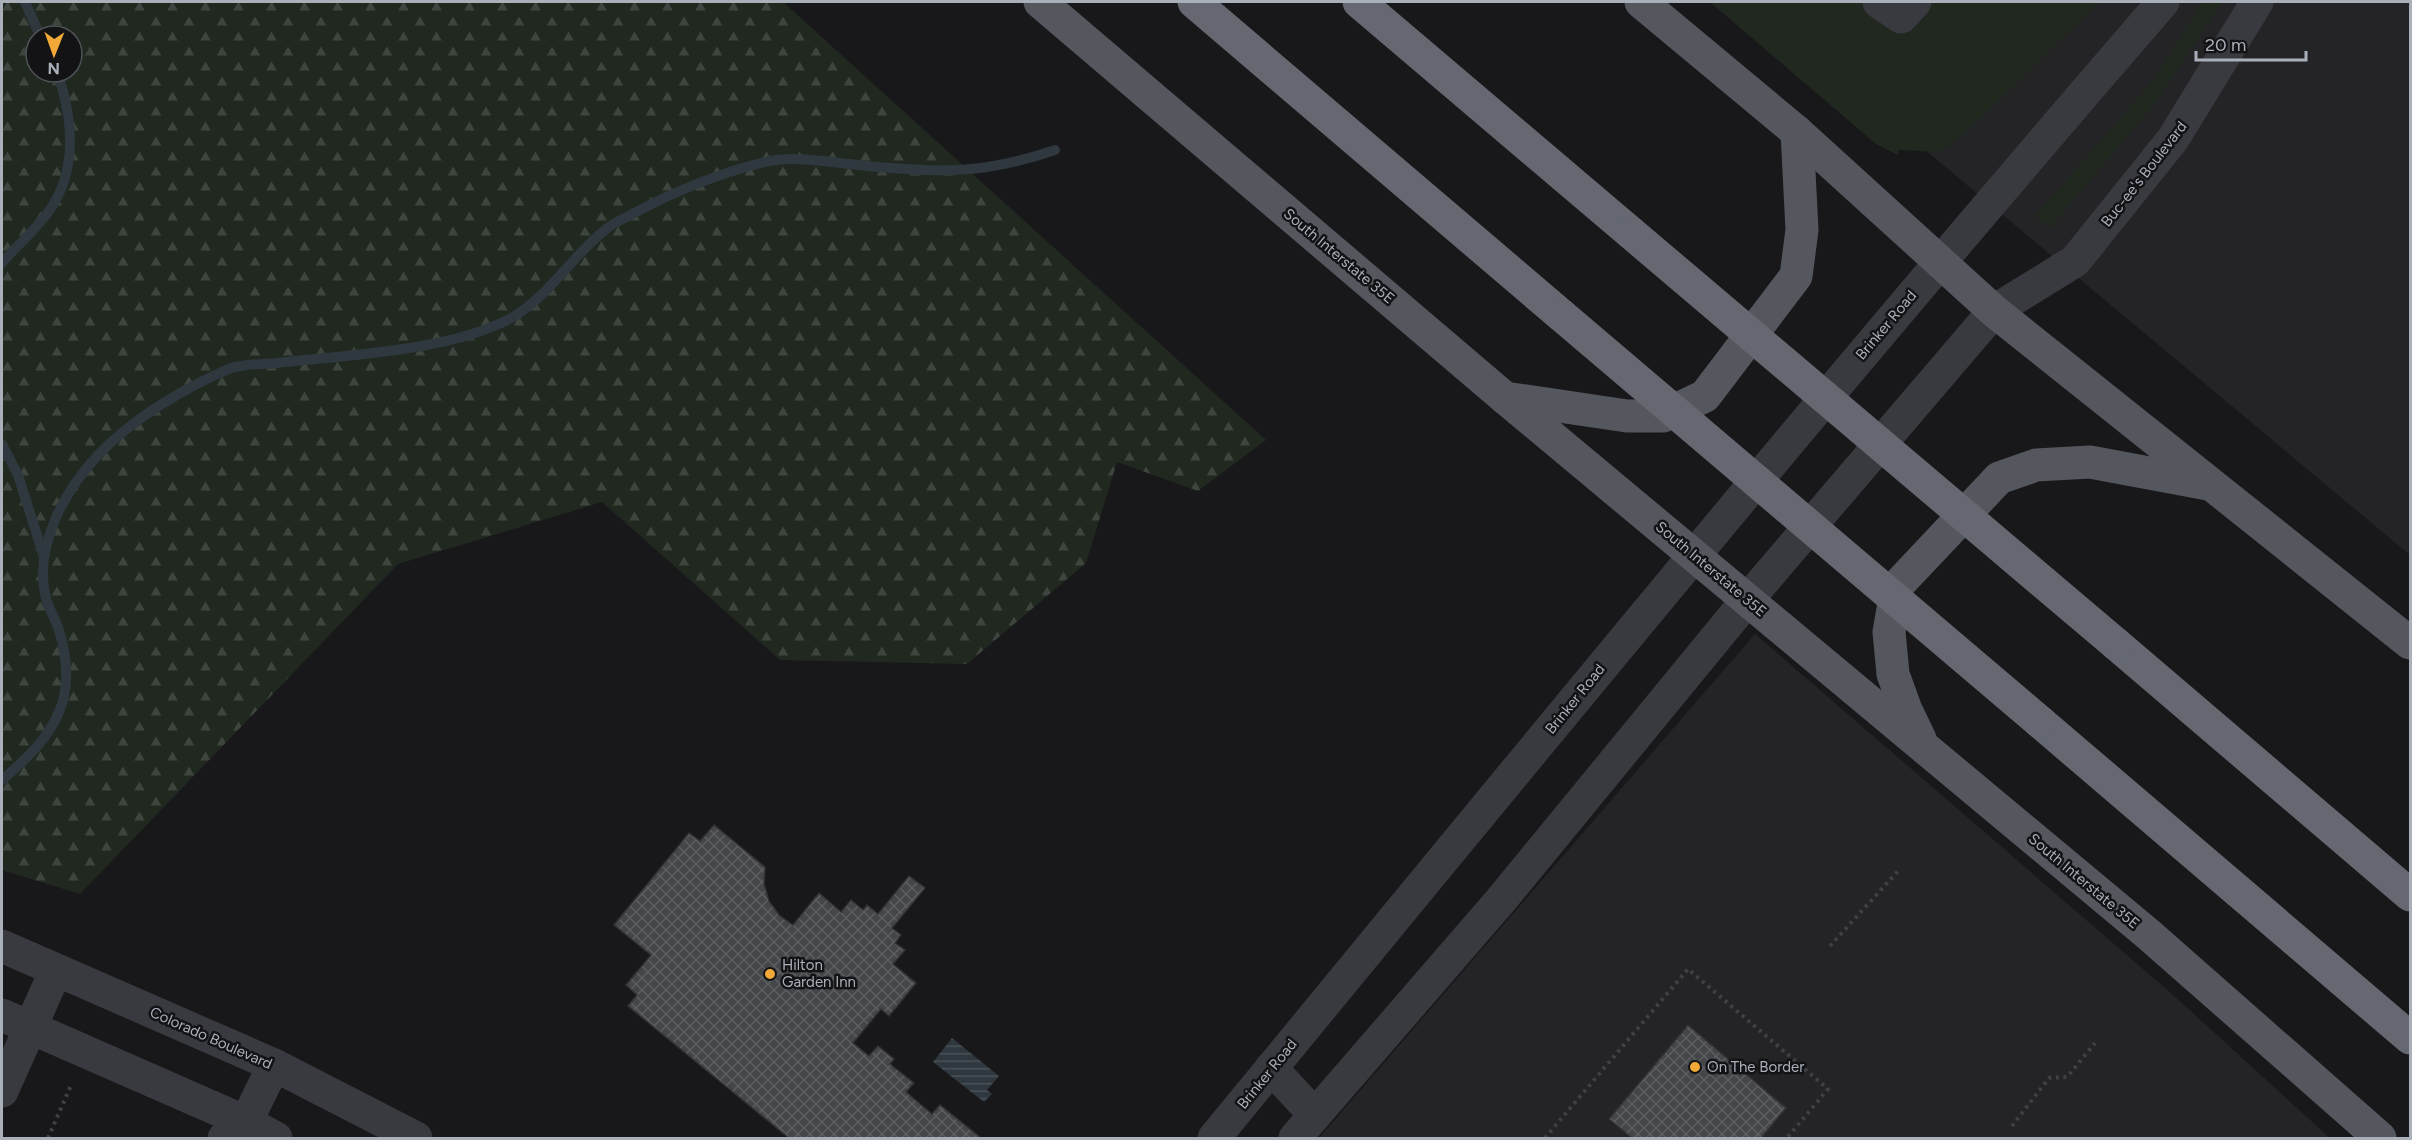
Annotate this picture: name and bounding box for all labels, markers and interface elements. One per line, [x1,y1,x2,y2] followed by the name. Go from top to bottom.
[24,24,84,84] north arrow
[2196,24,2306,62] scale bar
[2205,34,2246,56] text: 20 m
[47,59,60,78] text: N
[2097,118,2191,230] street label: Buc-ee's Boulevard
[1280,204,1398,308] street label: South Interstate 35E
[1852,287,1920,363] street label: Brinker Road
[1652,517,1770,621] street label: South Interstate 35E
[1541,660,1609,738] street label: Brinker Road
[2025,829,2143,933] street label: South Interstate 35E
[782,956,856,991] place label: Hilton Garden Inn
[763,967,777,981] marker: Hilton Garden Inn
[147,1003,275,1073] street label: Colorado Boulevard
[1233,1035,1301,1113] street label: Brinker Road
[1707,1058,1804,1076] place label: On The Border
[1688,1060,1702,1074] marker: On The Border

